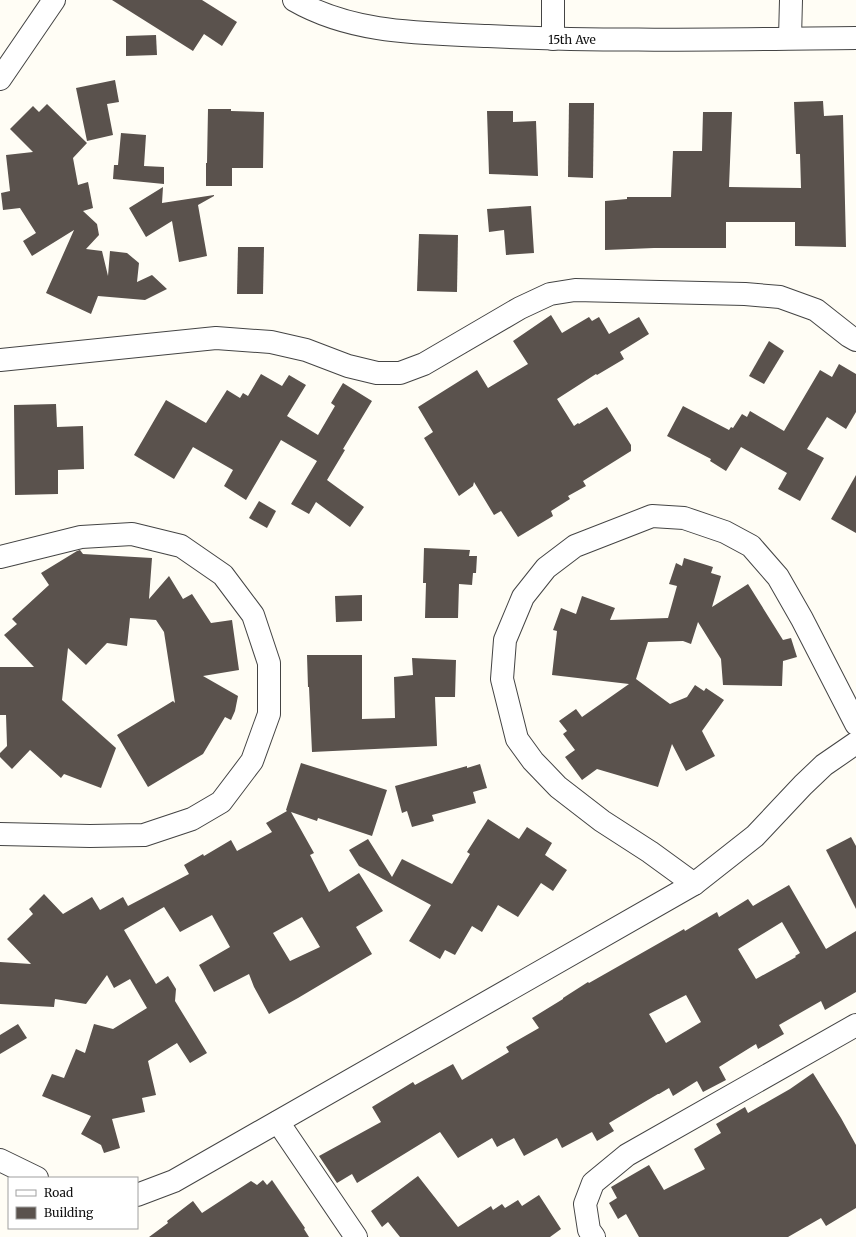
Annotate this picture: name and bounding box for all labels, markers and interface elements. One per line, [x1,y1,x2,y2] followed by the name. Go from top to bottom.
[548,32,596,47] street label: 15th Ave
[8,1177,138,1229] legend
[44,1185,73,1200] text: Road
[44,1205,94,1220] text: Building

